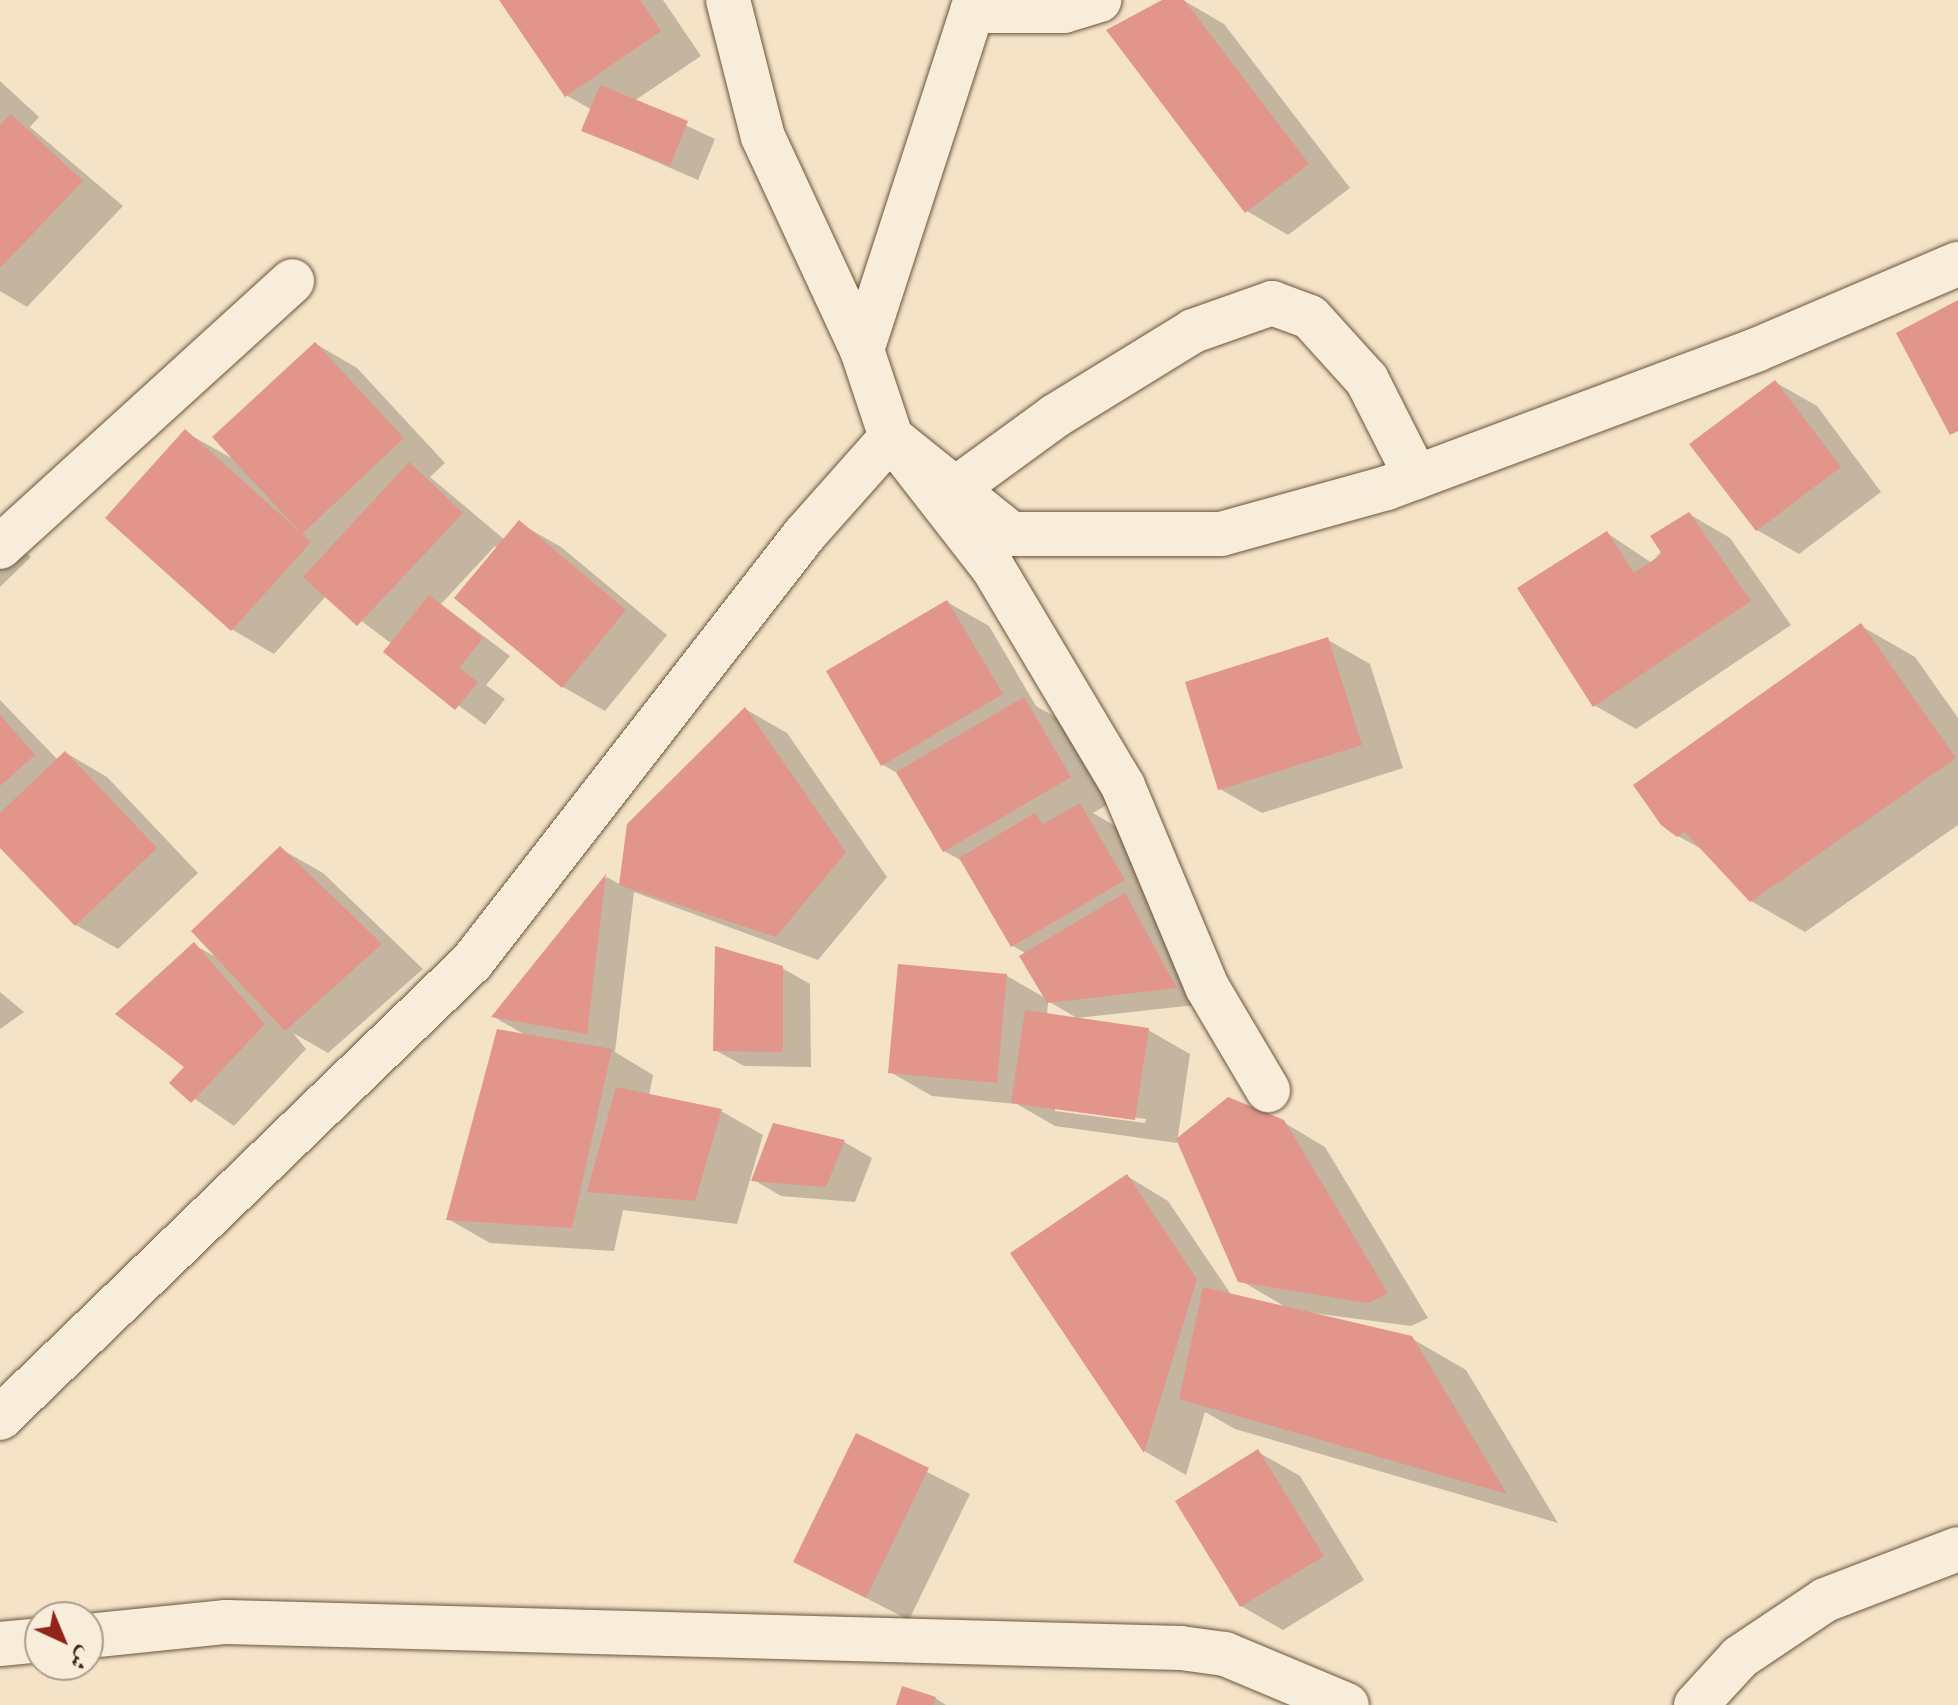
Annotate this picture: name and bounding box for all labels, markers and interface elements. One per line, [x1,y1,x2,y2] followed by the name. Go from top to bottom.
[24,1601,104,1681] north arrow
[60,1638,98,1676] text: ش

